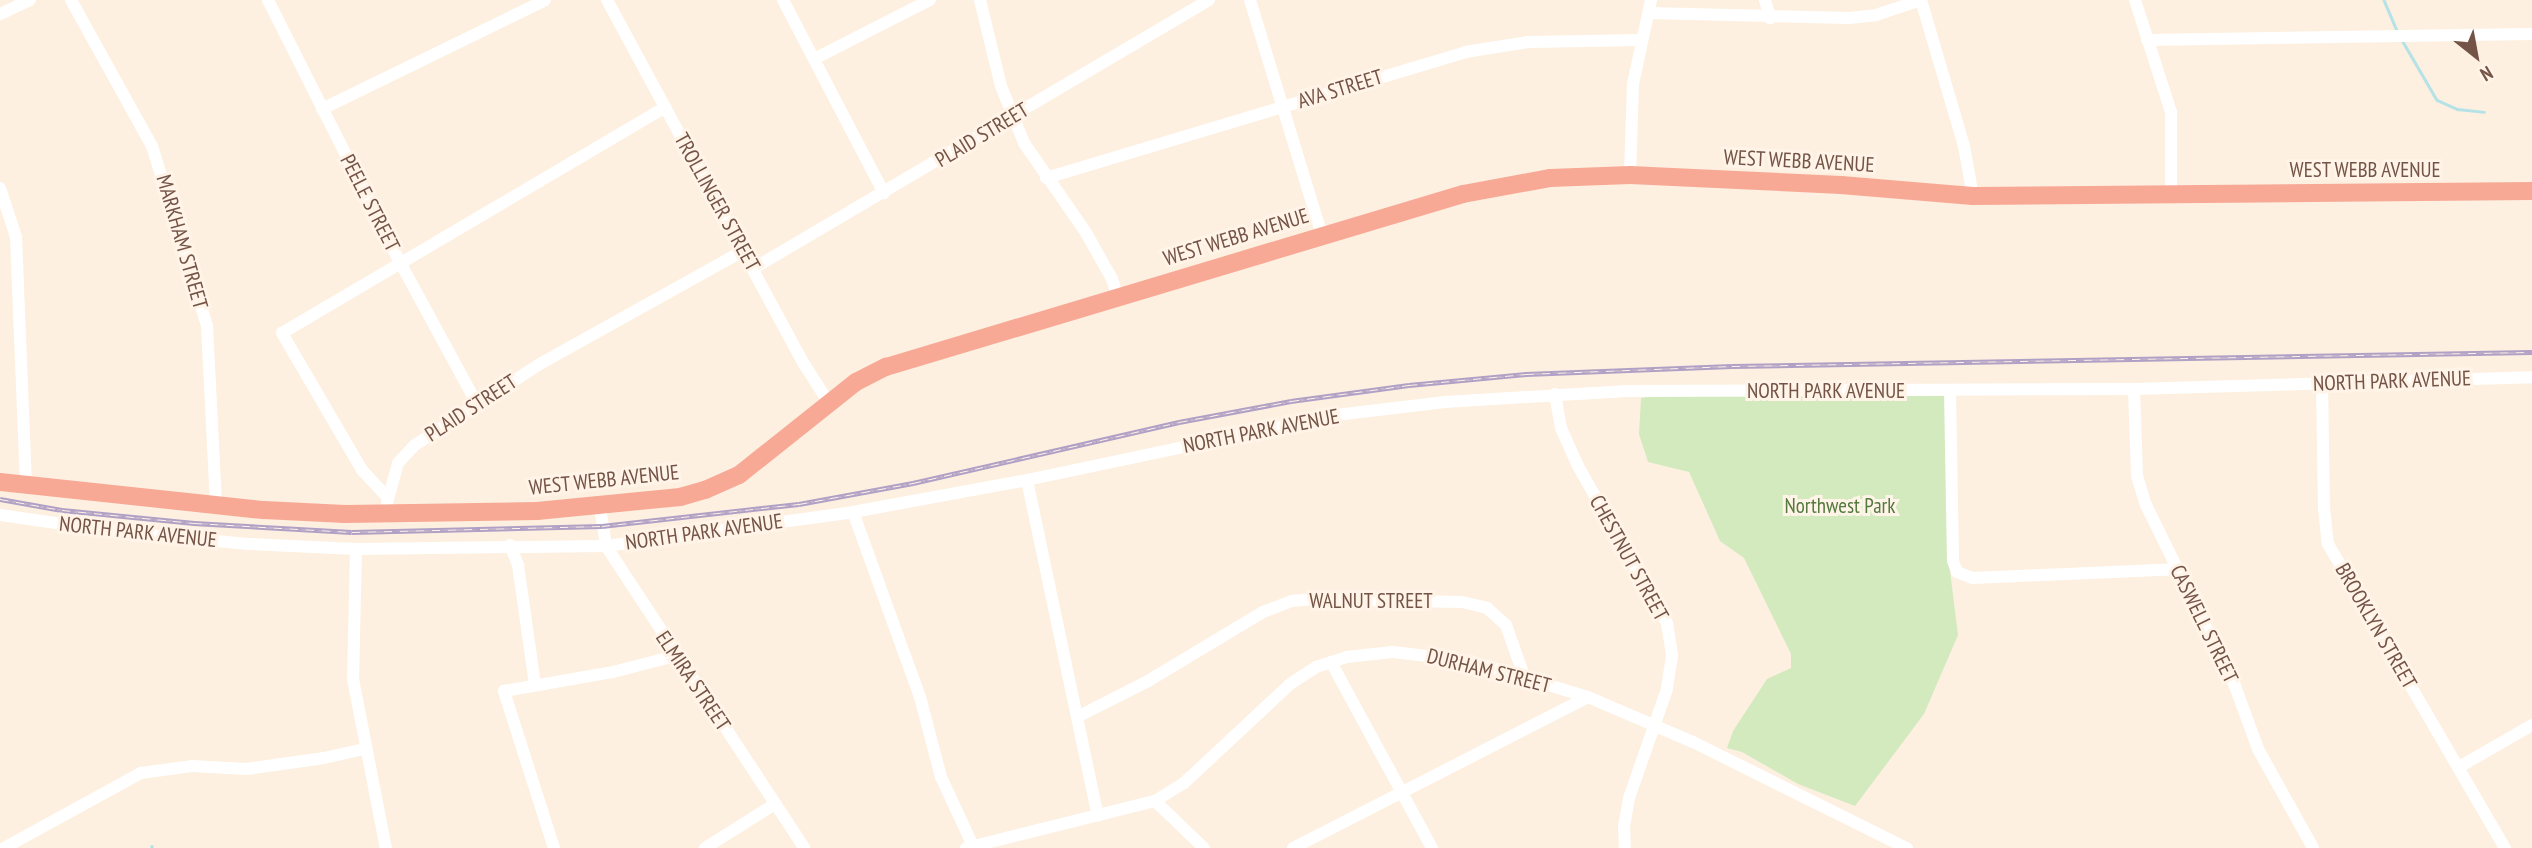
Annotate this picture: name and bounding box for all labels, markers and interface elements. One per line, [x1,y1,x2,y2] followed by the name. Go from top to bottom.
[2441,21,2511,91] north arrow
[2476,61,2497,87] text: N
[1294,64,1386,114] street label: AVA STREET
[931,97,1033,173] street label: PLAID STREET
[669,129,765,275] street label: TROLLINGER STREET
[1722,144,1876,178] street label: WEST WEBB AVENUE
[335,150,405,256] street label: PEELE STREET
[2289,157,2441,183] street label: WEST WEBB AVENUE
[151,172,213,312] street label: MARKHAM STREET
[1159,203,1313,271] street label: WEST WEBB AVENUE
[2312,366,2472,396] street label: NORTH PARK AVENUE
[420,369,522,447] street label: PLAID STREET
[1746,378,1906,404] street label: NORTH PARK AVENUE
[1180,403,1342,459] street label: NORTH PARK AVENUE
[527,460,681,500] street label: WEST WEBB AVENUE
[1584,491,1674,625] street label: CHESTNUT STREET
[1784,493,1896,519] park label: Northwest Park
[623,508,785,556] street label: NORTH PARK AVENUE
[57,511,219,553] street label: NORTH PARK AVENUE
[2330,559,2422,693] street label: BROOKLYN STREET
[2164,561,2244,687] street label: CASWELL STREET
[1309,588,1433,614] street label: WALNUT STREET
[650,626,736,736] street label: ELMIRA STREET
[1424,643,1554,699] street label: DURHAM STREET

